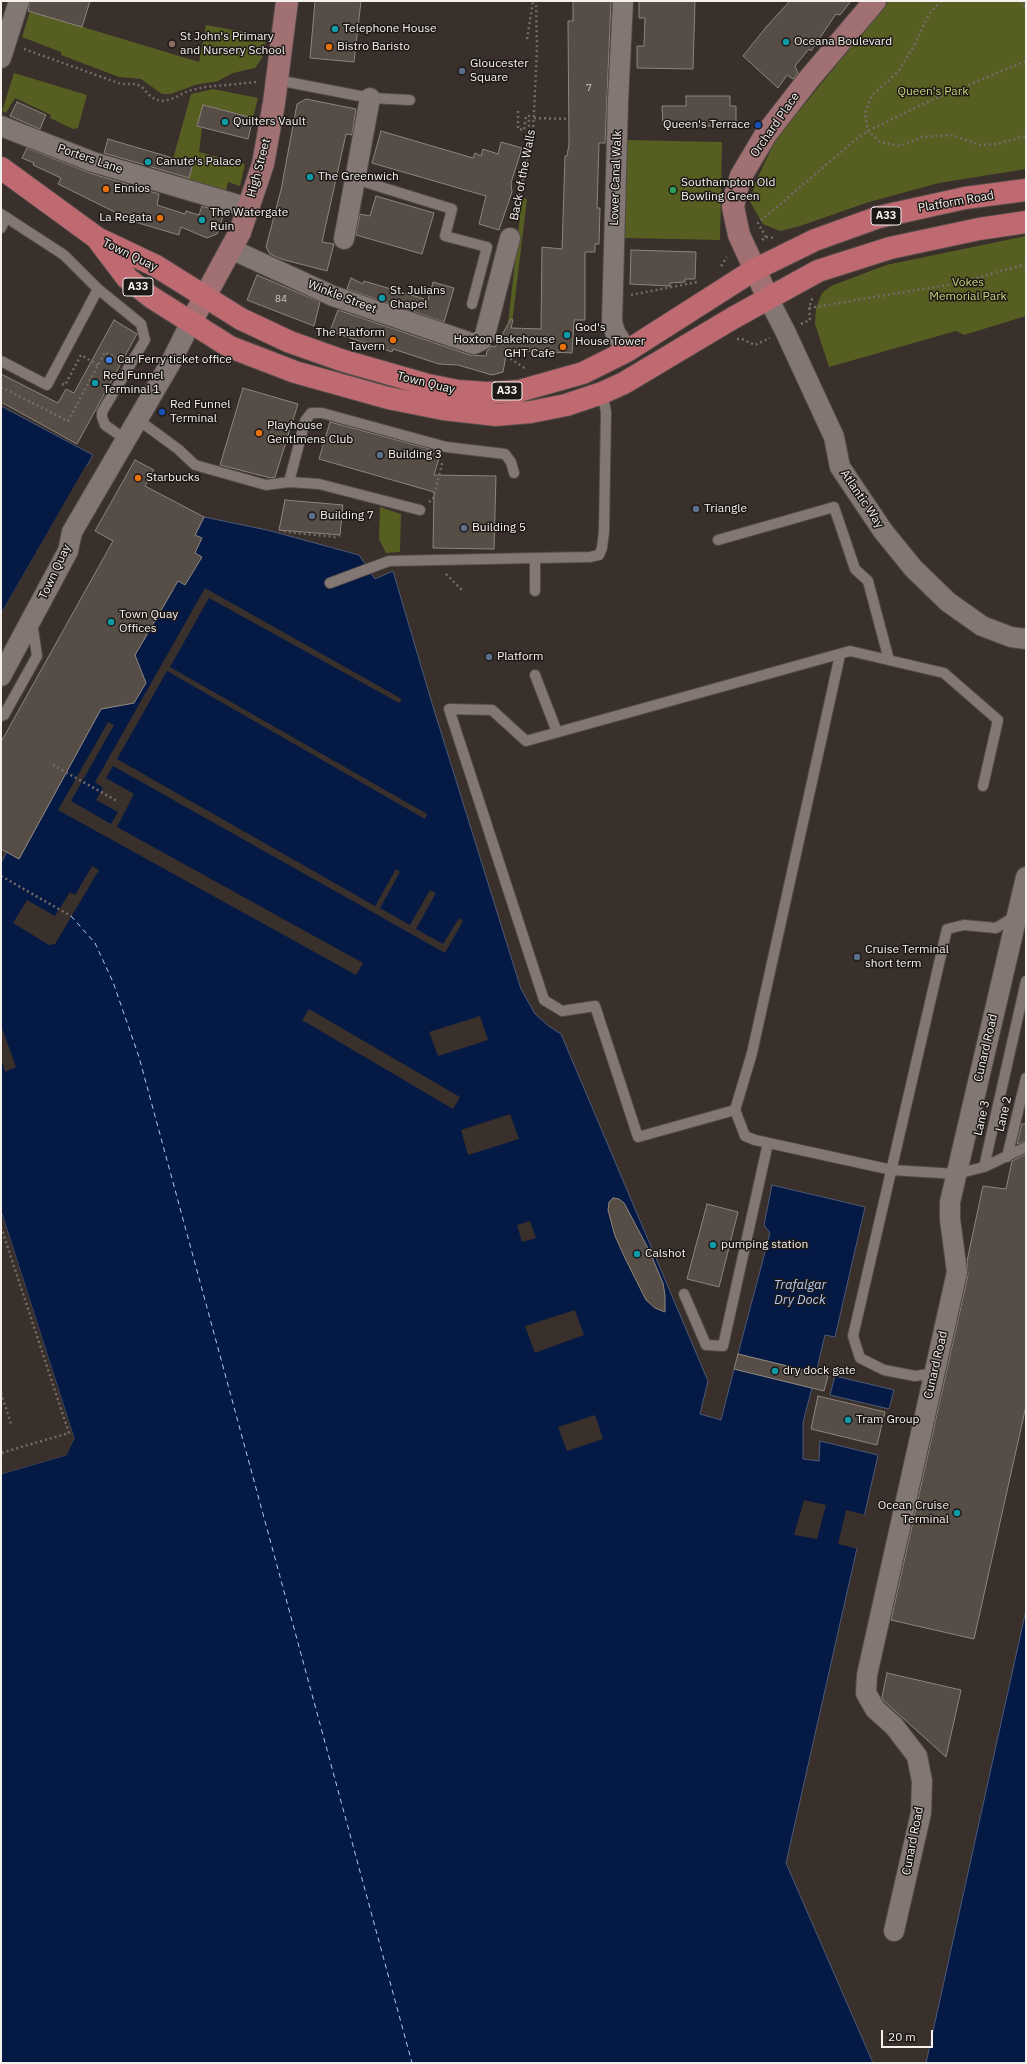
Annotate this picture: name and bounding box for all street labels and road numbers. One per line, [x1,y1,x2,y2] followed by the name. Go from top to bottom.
[747,90,803,160] street label: Orchard Place
[507,128,539,222] street label: Back of the Walls
[607,130,625,226] street label: Lower Canal Walk
[244,137,274,199] street label: High Street
[56,141,124,177] street label: Porters Lane
[917,188,995,216] street label: Platform Road
[871,207,901,225] road number: A33
[100,236,160,274] street label: Town Quay
[306,277,378,317] street label: Winkle Street
[123,278,153,296] road number: A33
[396,369,456,397] street label: Town Quay
[492,382,522,400] road number: A33
[837,467,887,531] street label: Atlantic Way
[36,542,74,602] street label: Town Quay
[971,1013,1001,1083] street label: Cunard Road
[993,1095,1015,1133] street label: Lane 2
[971,1099,993,1137] street label: Lane 3
[921,1330,951,1400] street label: Cunard Road
[899,1806,927,1876] street label: Cunard Road

